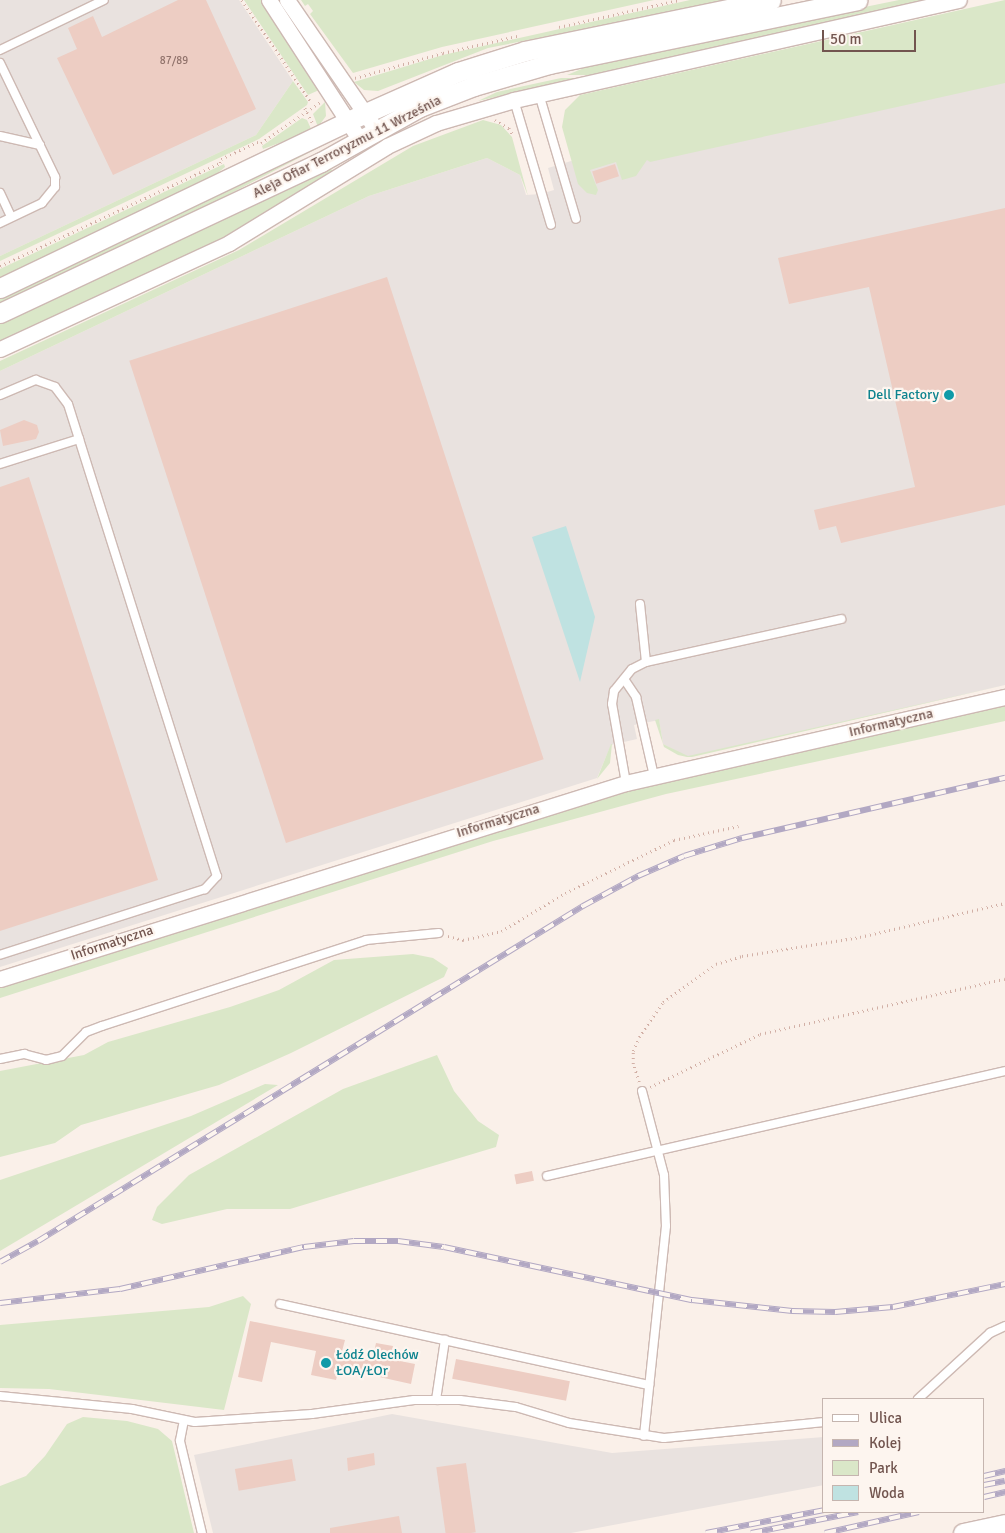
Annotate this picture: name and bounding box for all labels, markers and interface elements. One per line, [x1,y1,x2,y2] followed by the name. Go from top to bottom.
[825,20,919,52] scale bar
[830,30,861,48] text: 50 m
[160,54,188,68] house number: 87/89
[250,92,444,202] street label: Aleja Ofiar Terroryzmu 11 Września
[867,387,939,403] place label: Dell Factory
[943,389,955,401] marker: Dell Factory
[847,705,935,741] street label: Informatyczna
[455,800,541,842] street label: Informatyczna
[69,922,155,964] street label: Informatyczna
[336,1347,419,1380] place label: Łódź Olechów ŁOA/ŁOr
[320,1357,332,1369] marker: Łódź Olechów ŁOA/ŁOr
[822,1398,985,1513] legend
[869,1409,902,1427] text: Ulica
[869,1434,901,1452] text: Kolej
[869,1459,898,1477] text: Park
[869,1484,905,1502] text: Woda

